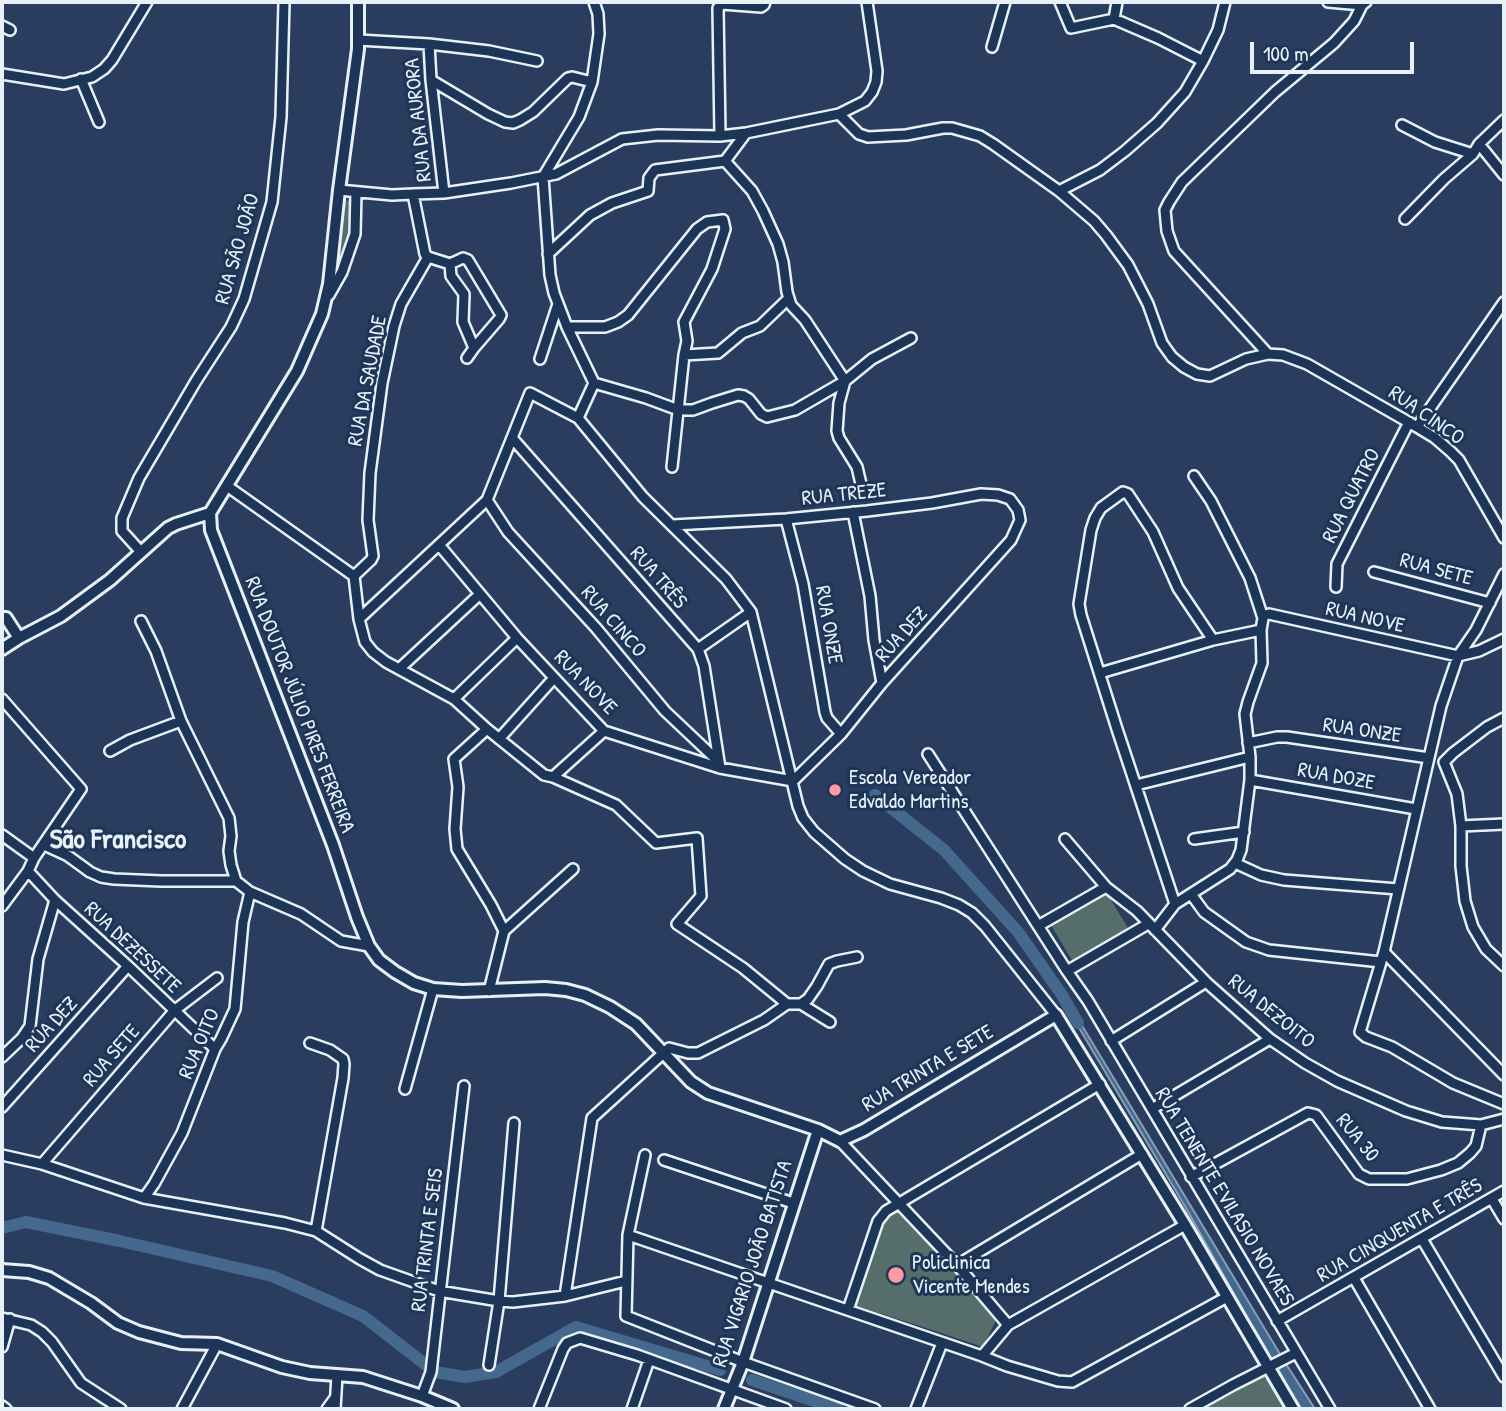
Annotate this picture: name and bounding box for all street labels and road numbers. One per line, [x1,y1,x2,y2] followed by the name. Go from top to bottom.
[400,57,438,183] street label: RUA DA AURORA
[210,191,266,307] street label: RUA SÃO JOÃO
[343,314,393,448] street label: RUA DA SAUDADE
[1383,381,1469,451] street label: RUA CINCO
[1317,445,1387,547] street label: RUA QUATRO
[801,478,887,512] street label: RUA TREZE
[624,542,692,614] street label: RUA TRÊS
[1397,548,1475,592] street label: RUA SETE
[238,573,360,837] street label: RUA DOUTOR JÚLIO PIRES FERREIRA
[575,581,651,663] street label: RUA CINCO
[809,584,847,666] street label: RUA ONZE
[1323,597,1407,639] street label: RUA NOVE
[871,602,933,668] street label: RUA DEZ
[548,645,622,721] street label: RUA NOVE
[1321,713,1403,749] street label: RUA ONZE
[1296,758,1376,796] street label: RUA DOZE
[78,897,186,999] street label: RUA DEZESSETE
[1223,969,1319,1055] street label: RUA DEZOITO
[21,992,83,1058] street label: RUA DEZ
[174,1005,226,1083] street label: RUA OITO
[78,1020,146,1092] street label: RUA SETE
[858,1020,998,1118] street label: RUA TRINTA E SETE
[1149,1083,1299,1311] street label: RUA TENENTE EVILASIO NOVAES
[1330,1109,1384,1167] street label: RUA 30
[708,1157,798,1371] street label: RUA VIGARIO JOÃO BATISTA
[407,1167,449,1313] street label: RUA TRINTA E SEIS
[1313,1173,1487,1289] street label: RUA CINQUENTA E TRÊS

